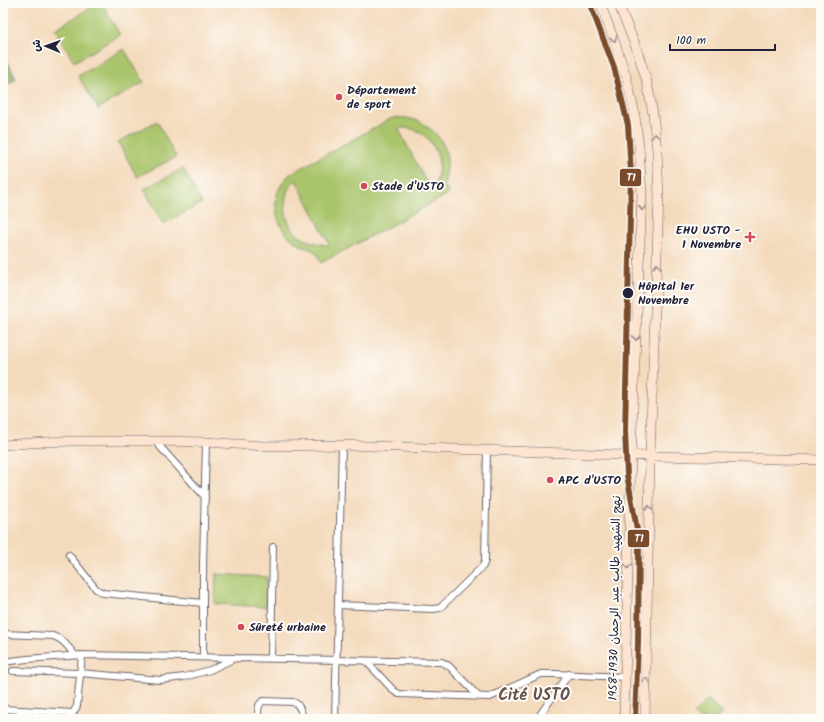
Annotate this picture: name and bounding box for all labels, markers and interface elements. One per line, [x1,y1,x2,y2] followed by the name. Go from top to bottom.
[26,26,66,66] north arrow
[670,26,775,52] scale bar
[676,31,707,50] text: 100 m
[609,36,618,43] one-way arrow
[28,39,46,52] text: ش
[347,81,417,114] place label: Département de sport
[334,92,344,102] marker: Département de sport
[651,133,660,139] one-way arrow
[619,168,642,187] line badge: T1
[626,169,636,187] text: T1
[372,177,445,196] place label: Stade d'USTO
[359,181,369,191] marker: Stade d'USTO
[638,205,646,211] one-way arrow
[676,221,741,254] place label: EHU USTO - 1 Novembre
[744,231,756,243] marker: EHU USTO - 1 Novembre
[653,263,661,269] one-way arrow
[638,277,695,310] place label: Hôpital 1er Novembre
[621,286,635,300] marker: Hôpital 1er Novembre
[632,335,640,341] one-way arrow
[558,471,622,490] place label: APC d'USTO
[545,475,555,485] marker: APC d'USTO
[604,495,626,701] street label: نهج الشهيد طالب عبد الرحمان 1930-1958
[645,505,653,511] one-way arrow
[627,529,650,548] line badge: T1
[634,530,644,548] text: T1
[623,563,632,569] one-way arrow
[249,618,326,637] place label: Sûreté urbaine
[236,622,246,632] marker: Sûreté urbaine
[642,677,650,683] one-way arrow
[498,683,570,708] district label: Cité USTO

